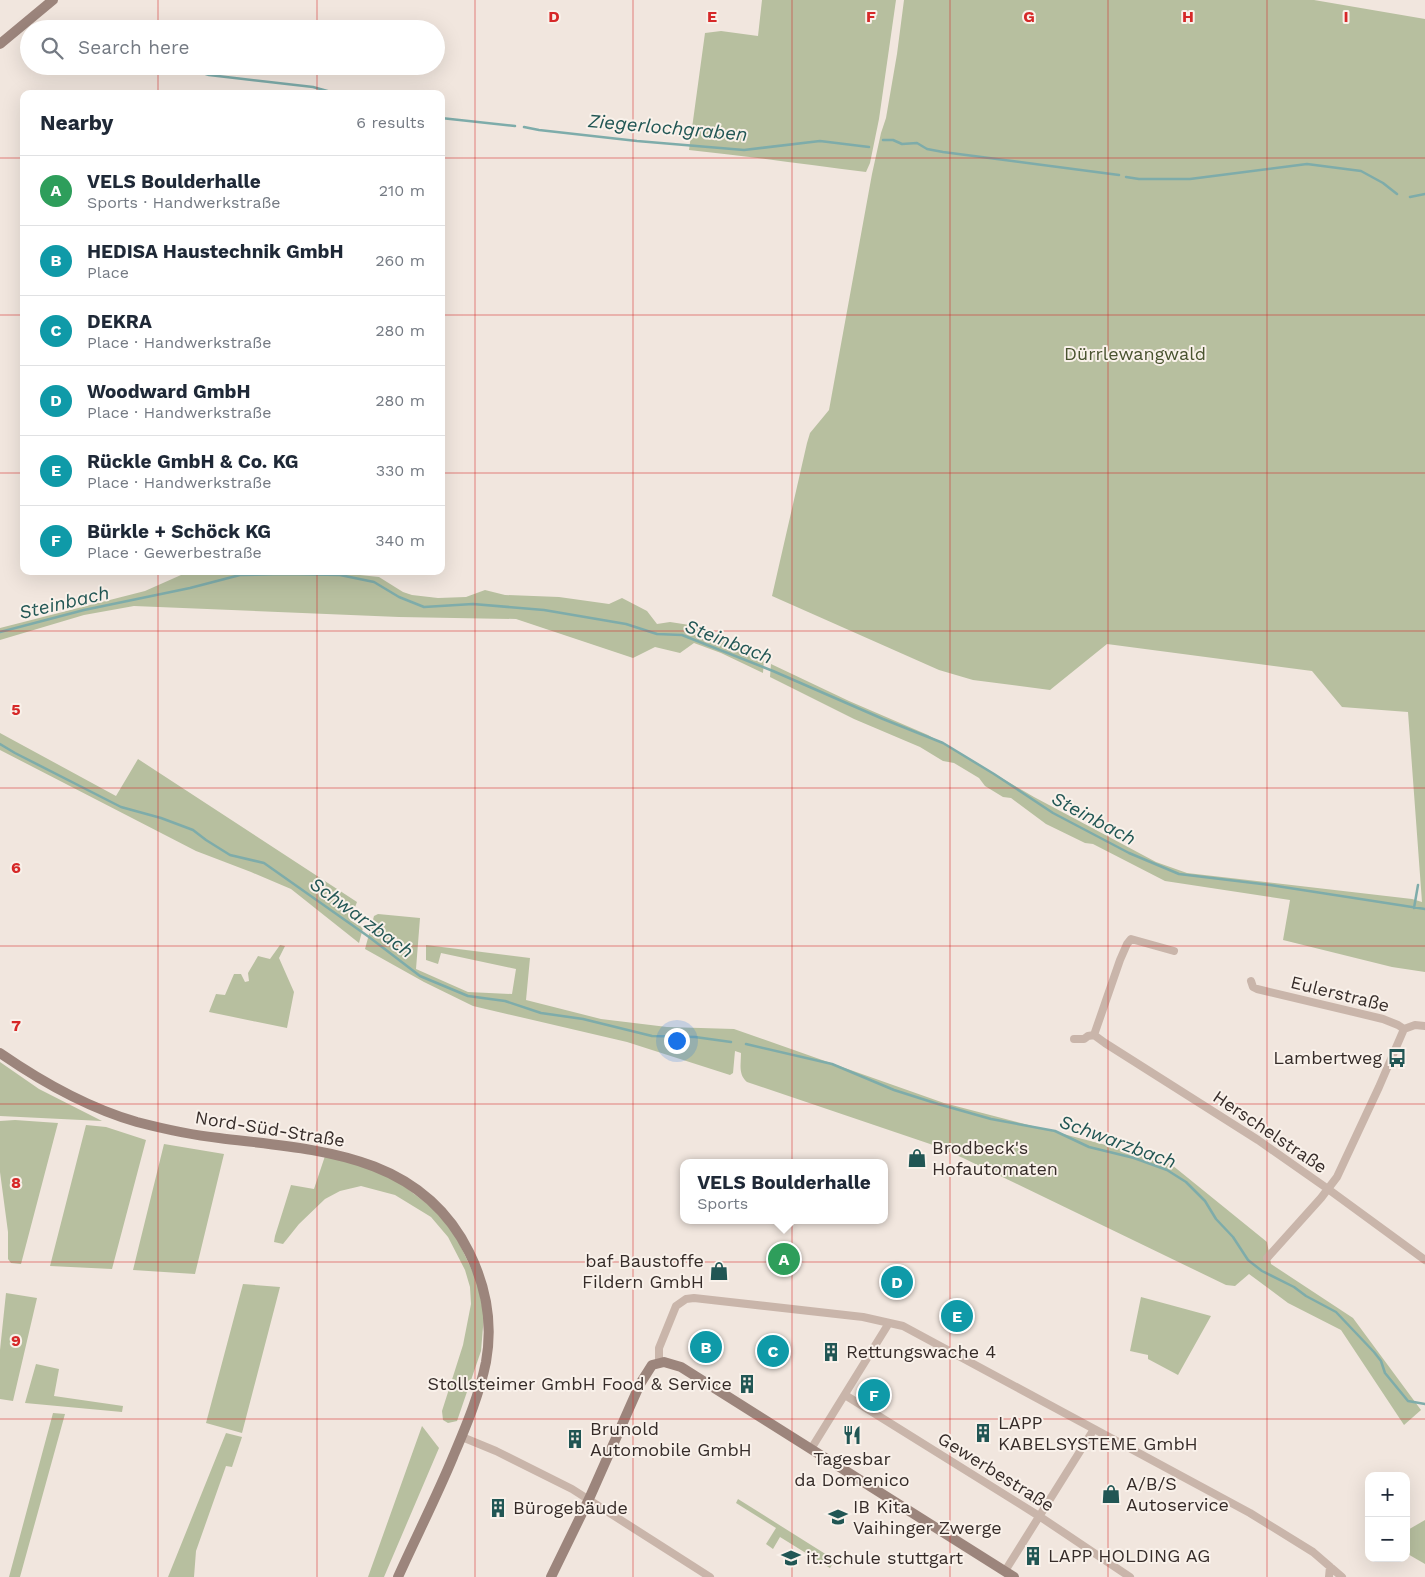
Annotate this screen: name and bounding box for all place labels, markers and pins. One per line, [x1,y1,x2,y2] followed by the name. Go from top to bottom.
[1273,1047,1382,1068] place label: Lambertweg
[1386,1047,1408,1069] bus stop icon: Lambertweg
[932,1137,1058,1179] place label: Brodbeck's Hofautomaten
[906,1147,928,1169] shop icon: Brodbeck's Hofautomaten
[768,1240,800,1278] pin: A
[582,1250,704,1292] place label: baf Baustoffe Fildern GmbH
[708,1260,730,1282] shop icon: baf Baustoffe Fildern GmbH
[881,1263,913,1301] pin: D
[941,1297,973,1335] pin: E
[690,1328,722,1366] pin: B
[757,1332,789,1370] pin: C
[820,1341,842,1363] building icon: Rettungswache 4
[846,1341,996,1362] place label: Rettungswache 4
[427,1373,732,1394] place label: Stollsteimer GmbH Food & Service
[736,1373,758,1395] building icon: Stollsteimer GmbH Food & Service
[858,1376,890,1414] pin: F
[998,1412,1198,1454] place label: LAPP KABELSYSTEME GmbH
[590,1418,752,1460] place label: Brunold Automobile GmbH
[972,1422,994,1444] building icon: LAPP KABELSYSTEME GmbH
[841,1424,863,1446] restaurant icon: Tagesbar da Domenico
[564,1428,586,1450] building icon: Brunold Automobile GmbH
[794,1448,910,1490] place label: Tagesbar da Domenico
[1126,1473,1229,1515] place label: A/B/S Autoservice
[1100,1483,1122,1505] shop icon: A/B/S Autoservice
[853,1496,1002,1538] place label: IB Kita Vaihinger Zwerge
[487,1497,509,1519] building icon: Bürogebäude
[513,1497,628,1518] place label: Bürogebäude
[827,1506,849,1528] school or university icon: IB Kita Vaihinger Zwerge
[1022,1545,1044,1567] building icon: LAPP HOLDING AG
[1048,1545,1210,1566] place label: LAPP HOLDING AG
[780,1547,802,1569] school or university icon: it.schule stuttgart
[806,1547,964,1568] place label: it.schule stuttgart

